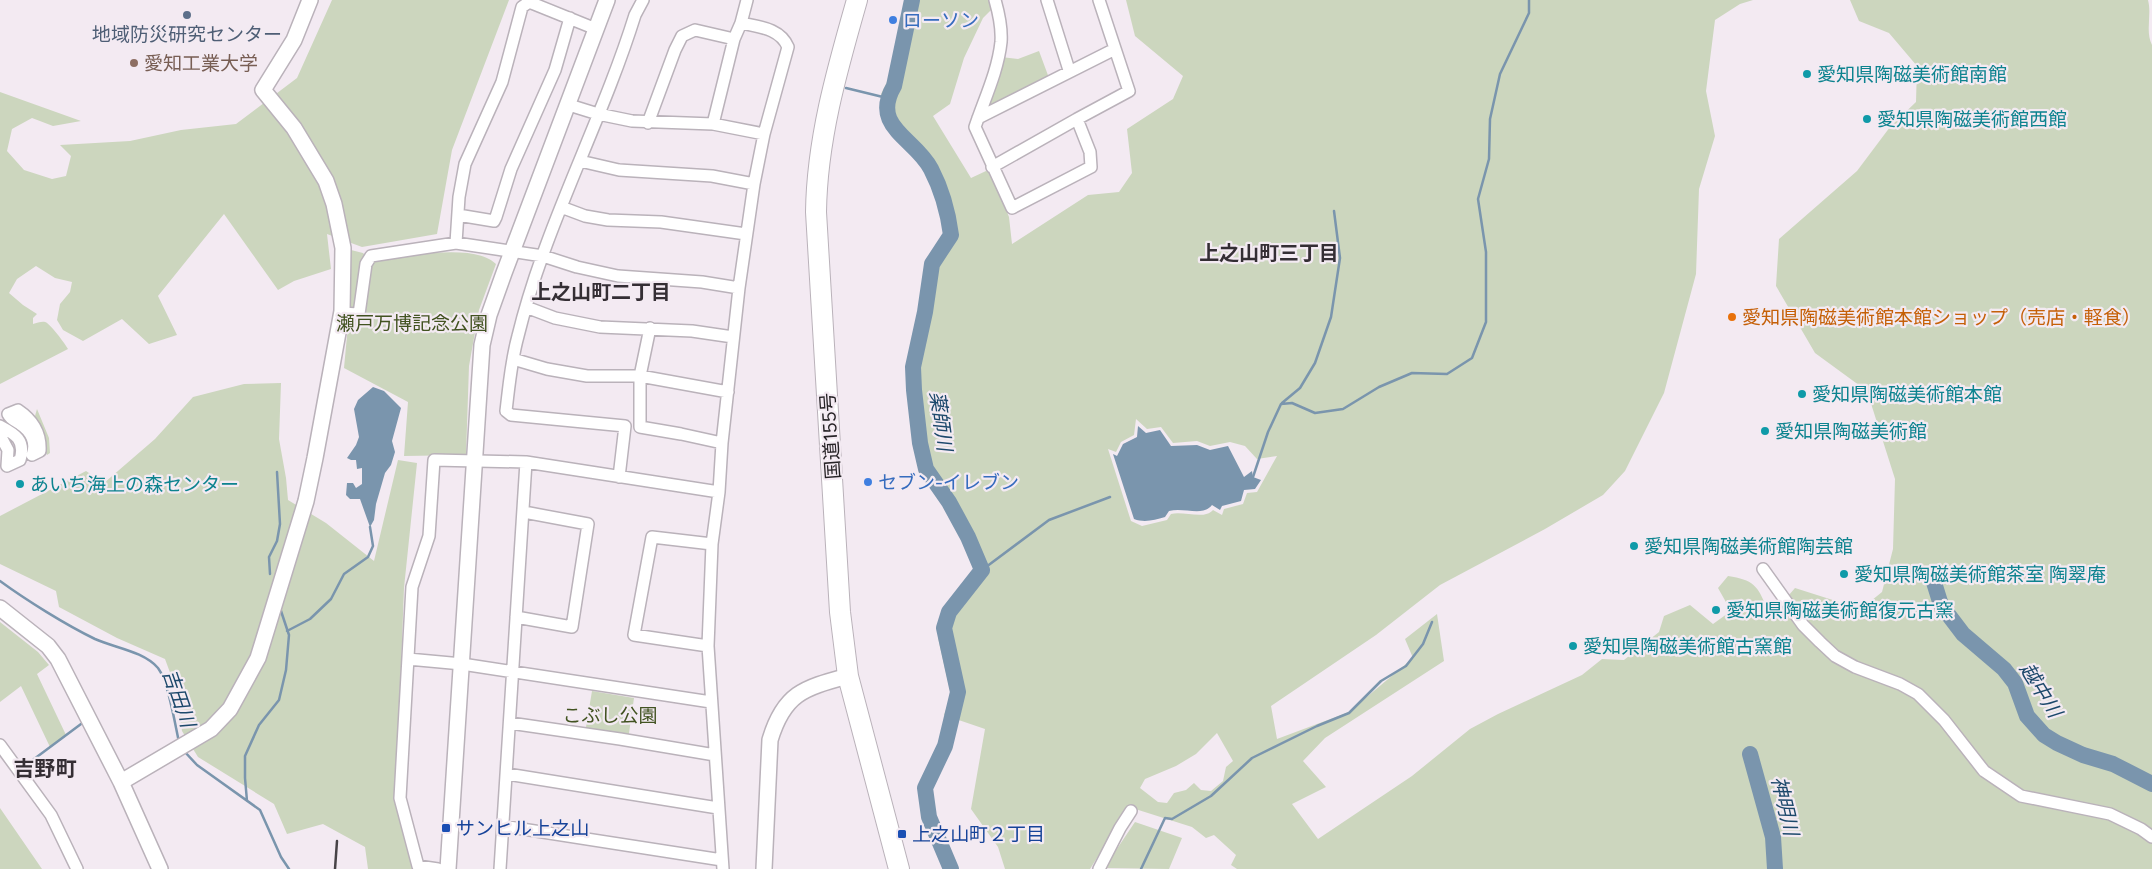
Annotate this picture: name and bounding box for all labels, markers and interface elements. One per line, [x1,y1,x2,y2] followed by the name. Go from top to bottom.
[181,9,193,21] marker: 地域防災研究センター
[903,9,979,32] place label: ローソン
[887,14,899,26] marker: ローソン
[92,23,282,46] place label: 地域防災研究センター
[144,52,258,75] place label: 愛知工業大学
[128,57,140,69] marker: 愛知工業大学
[1817,63,2007,86] place label: 愛知県陶磁美術館南館
[1801,68,1813,80] marker: 愛知県陶磁美術館南館
[1877,108,2067,131] place label: 愛知県陶磁美術館西館
[1861,113,1873,125] marker: 愛知県陶磁美術館西館
[1199,241,1339,265] district label: 上之山町三丁目
[531,280,671,304] district label: 上之山町二丁目
[1742,306,2141,329] place label: 愛知県陶磁美術館本館ショップ（売店・軽食）
[1726,311,1738,323] marker: 愛知県陶磁美術館本館ショップ（売店・軽食）
[336,312,488,335] park label: 瀬戸万博記念公園
[1812,383,2002,406] place label: 愛知県陶磁美術館本館
[1796,388,1808,400] marker: 愛知県陶磁美術館本館
[925,390,957,454] water label: 薬師川
[816,392,845,480] street label: 国道155号
[1775,420,1927,443] place label: 愛知県陶磁美術館
[1759,425,1771,437] marker: 愛知県陶磁美術館
[878,471,1019,494] place label: セブン-イレブン
[30,473,239,496] place label: あいち海上の森センター
[862,476,874,488] marker: セブン-イレブン
[14,478,26,490] marker: あいち海上の森センター
[1644,535,1853,558] place label: 愛知県陶磁美術館陶芸館
[1628,540,1640,552] marker: 愛知県陶磁美術館陶芸館
[1854,563,2106,586] place label: 愛知県陶磁美術館茶室 陶翠庵
[1838,568,1850,580] marker: 愛知県陶磁美術館茶室 陶翠庵
[1726,599,1954,622] place label: 愛知県陶磁美術館復元古窯
[1710,604,1722,616] marker: 愛知県陶磁美術館復元古窯
[1583,635,1792,658] place label: 愛知県陶磁美術館古窯館
[1567,640,1579,652] marker: 愛知県陶磁美術館古窯館
[2015,658,2068,723] water label: 越中川
[158,666,201,732] water label: 吉田川
[562,704,658,727] park label: こぶし公園
[14,756,77,781] district label: 吉野町
[1767,774,1804,840] water label: 神明川
[456,817,589,840] place label: サンヒル上之山
[440,822,452,834] marker: サンヒル上之山
[912,823,1045,846] place label: 上之山町２丁目
[896,828,908,840] marker: 上之山町２丁目

